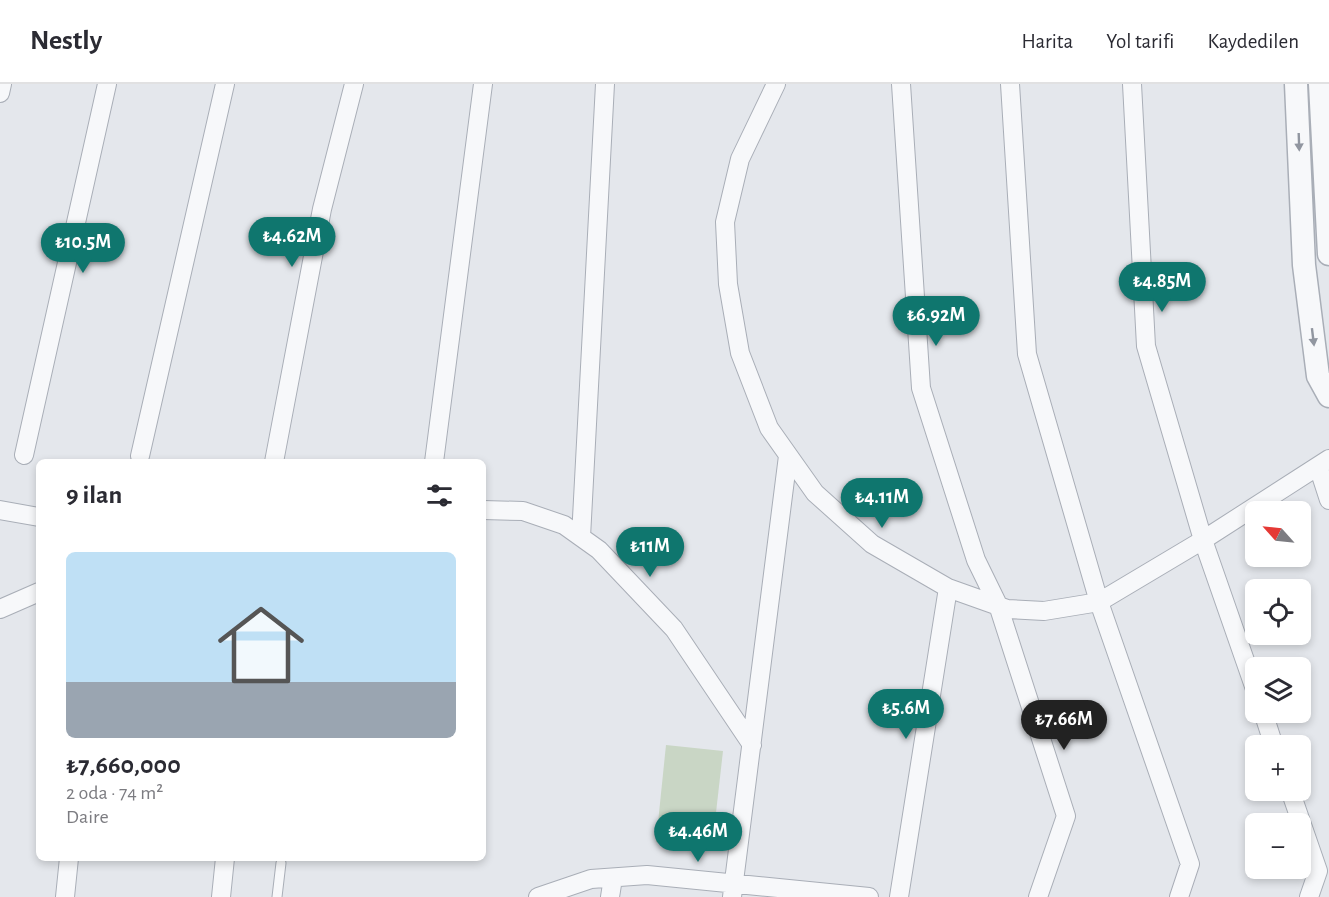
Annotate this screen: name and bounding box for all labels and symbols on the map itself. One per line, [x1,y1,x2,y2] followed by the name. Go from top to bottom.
[1294,133,1303,152] one-way arrow
[243,217,341,268] pin: ₺4.62M
[34,223,132,274] pin: ₺10.5M
[1113,262,1211,313] pin: ₺4.85M
[887,296,985,347] pin: ₺6.92M
[1308,327,1318,346] one-way arrow
[833,478,931,529] pin: ₺4.11M
[1245,501,1311,567] north arrow
[614,527,686,578] pin: ₺11M
[864,689,948,740] pin: ₺5.6M
[1015,700,1113,751] pin: ₺7.66M
[649,812,747,863] pin: ₺4.46M

